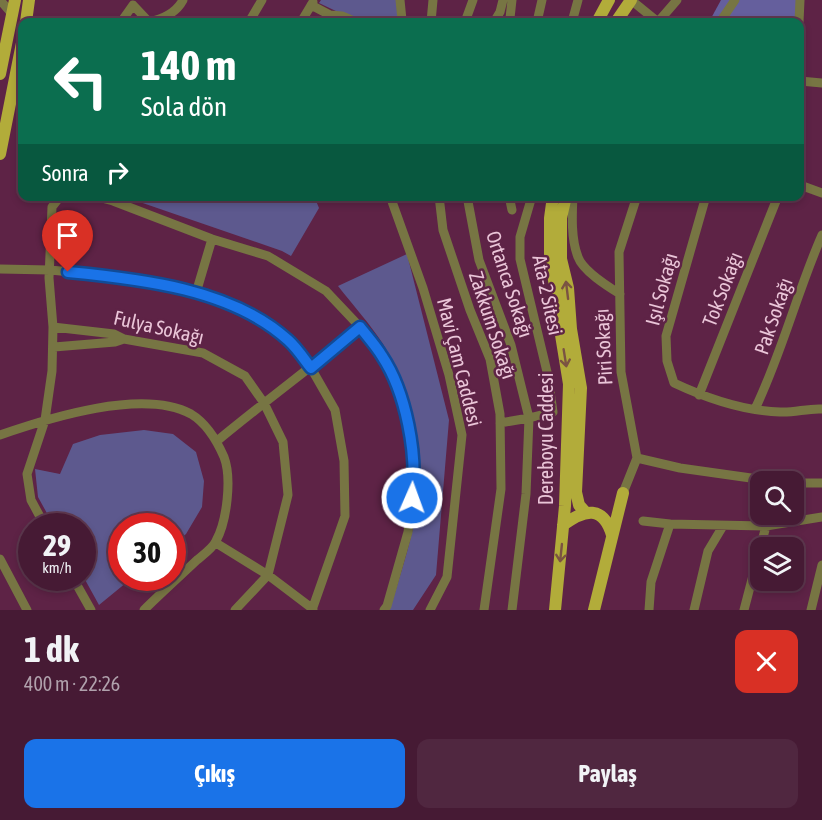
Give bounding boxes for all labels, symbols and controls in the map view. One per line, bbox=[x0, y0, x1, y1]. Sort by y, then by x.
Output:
text: 140 m bbox=[141, 41, 236, 89]
icon: left bbox=[42, 42, 120, 120]
text: Sola dön bbox=[141, 91, 227, 122]
icon: right bbox=[101, 156, 134, 189]
text: Sonra bbox=[42, 160, 89, 186]
pin bbox=[42, 210, 93, 272]
icon: arrive bbox=[51, 219, 84, 252]
street label: Ortanca Sokağı bbox=[482, 228, 538, 340]
street label: Tok Sokağı bbox=[697, 249, 747, 329]
street label: Işıl Sokağı bbox=[640, 250, 682, 328]
street label: Ata-2 Sitesi bbox=[528, 253, 568, 337]
street label: Zakkum Sokağı bbox=[465, 268, 521, 382]
street label: Pak Sokağı bbox=[749, 275, 797, 357]
one-way arrow bbox=[562, 281, 573, 301]
street label: Mavi Çam Caddesi bbox=[433, 295, 487, 429]
street label: Fulya Sokağı bbox=[112, 305, 206, 349]
street label: Piri Sokağı bbox=[590, 308, 616, 386]
one-way arrow bbox=[559, 348, 570, 368]
street label: Dereboyu Caddesi bbox=[534, 373, 557, 505]
position arrow bbox=[380, 466, 444, 530]
map controls bbox=[750, 471, 804, 591]
button: search bbox=[750, 471, 804, 525]
speed limit sign: 30 bbox=[108, 513, 186, 591]
text: 29 bbox=[43, 528, 71, 562]
button: layers bbox=[750, 537, 804, 591]
one-way arrow bbox=[555, 542, 566, 562]
text: km/h bbox=[42, 559, 72, 576]
text: 1 dk bbox=[24, 628, 79, 670]
button: close bbox=[735, 630, 798, 693]
text: 400 m · 22:26 bbox=[24, 672, 120, 695]
button: Çıkış bbox=[24, 739, 405, 808]
button: Paylaş bbox=[417, 739, 798, 808]

